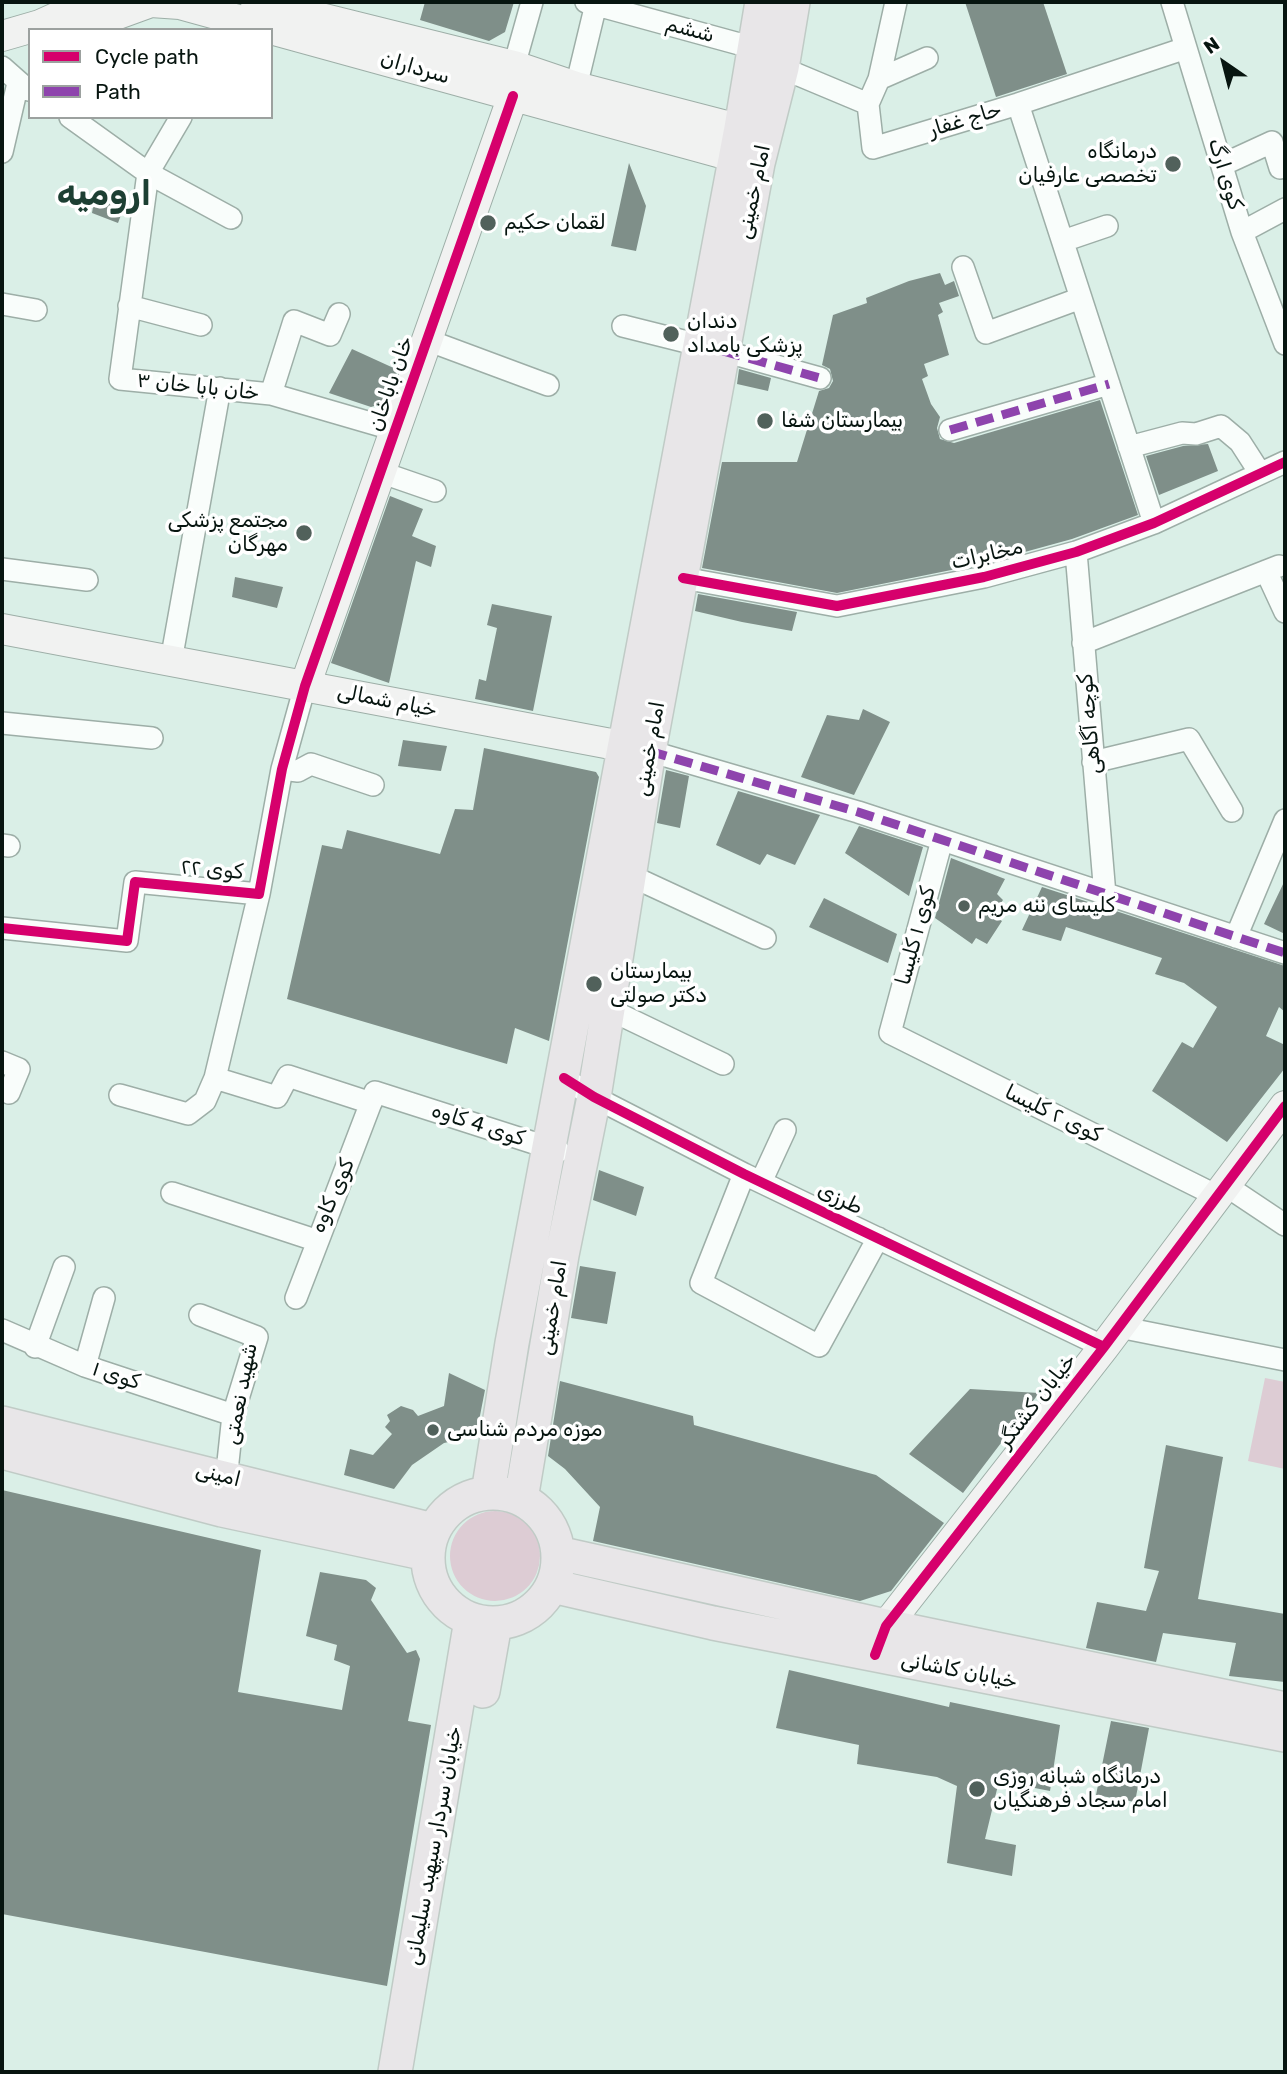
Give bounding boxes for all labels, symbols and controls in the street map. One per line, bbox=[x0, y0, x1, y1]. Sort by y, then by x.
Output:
street label: ششم bbox=[663, 11, 717, 49]
legend bbox=[28, 28, 273, 119]
north arrow bbox=[1189, 28, 1259, 98]
text: N bbox=[1199, 32, 1224, 59]
text: Cycle path bbox=[95, 44, 199, 69]
street label: سرداران bbox=[377, 46, 453, 90]
text: Path bbox=[95, 79, 141, 104]
street label: حاج غفار bbox=[925, 97, 1005, 143]
street label: کوی ارگ bbox=[1202, 135, 1248, 213]
place label: درمانگاه تخصصی عارفیان bbox=[1018, 139, 1157, 189]
street label: امام خمینی bbox=[732, 143, 776, 241]
marker: درمانگاه تخصصی عارفیان bbox=[1163, 154, 1183, 174]
district label: ارومیه bbox=[57, 174, 151, 216]
place label: لقمان حکیم bbox=[504, 210, 606, 236]
marker: لقمان حکیم bbox=[478, 213, 498, 233]
place label: دندان‌ پزشکی بامداد bbox=[687, 309, 803, 359]
marker: دندان‌ پزشکی بامداد bbox=[661, 324, 681, 344]
street label: خان باباخان bbox=[363, 333, 419, 435]
street label: خان بابا خان ۳ bbox=[136, 368, 260, 406]
place label: بیمارستان شفا bbox=[781, 408, 903, 434]
marker: بیمارستان شفا bbox=[755, 411, 775, 431]
place label: مجتمع پزشکی مهرگان bbox=[168, 508, 288, 558]
marker: مجتمع پزشکی مهرگان bbox=[294, 523, 314, 543]
street label: مخابرات bbox=[949, 535, 1025, 575]
street label: کوچه آگاهی bbox=[1073, 673, 1107, 775]
street label: خیام شمالی bbox=[335, 679, 439, 723]
street label: امام خمینی bbox=[629, 700, 671, 798]
street label: کوی ۲۲ bbox=[180, 855, 244, 885]
street label: کوی ۱ کلیسا bbox=[891, 884, 941, 988]
place label: کلیسای ننه مریم bbox=[978, 893, 1115, 919]
marker: کلیسای ننه مریم bbox=[956, 898, 972, 914]
place label: بیمارستان دکتر صولتی bbox=[610, 959, 707, 1009]
marker: بیمارستان دکتر صولتی bbox=[584, 974, 604, 994]
street label: کوی ۲ کلیسا bbox=[1000, 1080, 1106, 1148]
street label: کوی 4 کاوه bbox=[428, 1098, 528, 1152]
street label: کوی کاوه bbox=[306, 1155, 360, 1237]
street label: طرزی bbox=[813, 1177, 867, 1221]
street label: امام خمینی bbox=[533, 1259, 573, 1357]
street label: شهید نعمتی bbox=[219, 1341, 263, 1447]
street label: خیابان کشتگر bbox=[992, 1349, 1082, 1453]
street label: کوی ۱ bbox=[89, 1356, 143, 1396]
place label: موزه مردم شناسی bbox=[447, 1417, 602, 1443]
marker: موزه مردم شناسی bbox=[425, 1422, 441, 1438]
street label: امینی bbox=[193, 1457, 243, 1493]
street label: خیابان کاشانی bbox=[899, 1647, 1019, 1695]
street label: خیابان سردار سپهبد سلیمانی bbox=[401, 1725, 467, 1967]
place label: درمانگاه شبانه روزی امام سجاد فرهنگیان bbox=[993, 1764, 1168, 1814]
marker: درمانگاه شبانه روزی امام سجاد فرهنگیان bbox=[967, 1779, 987, 1799]

